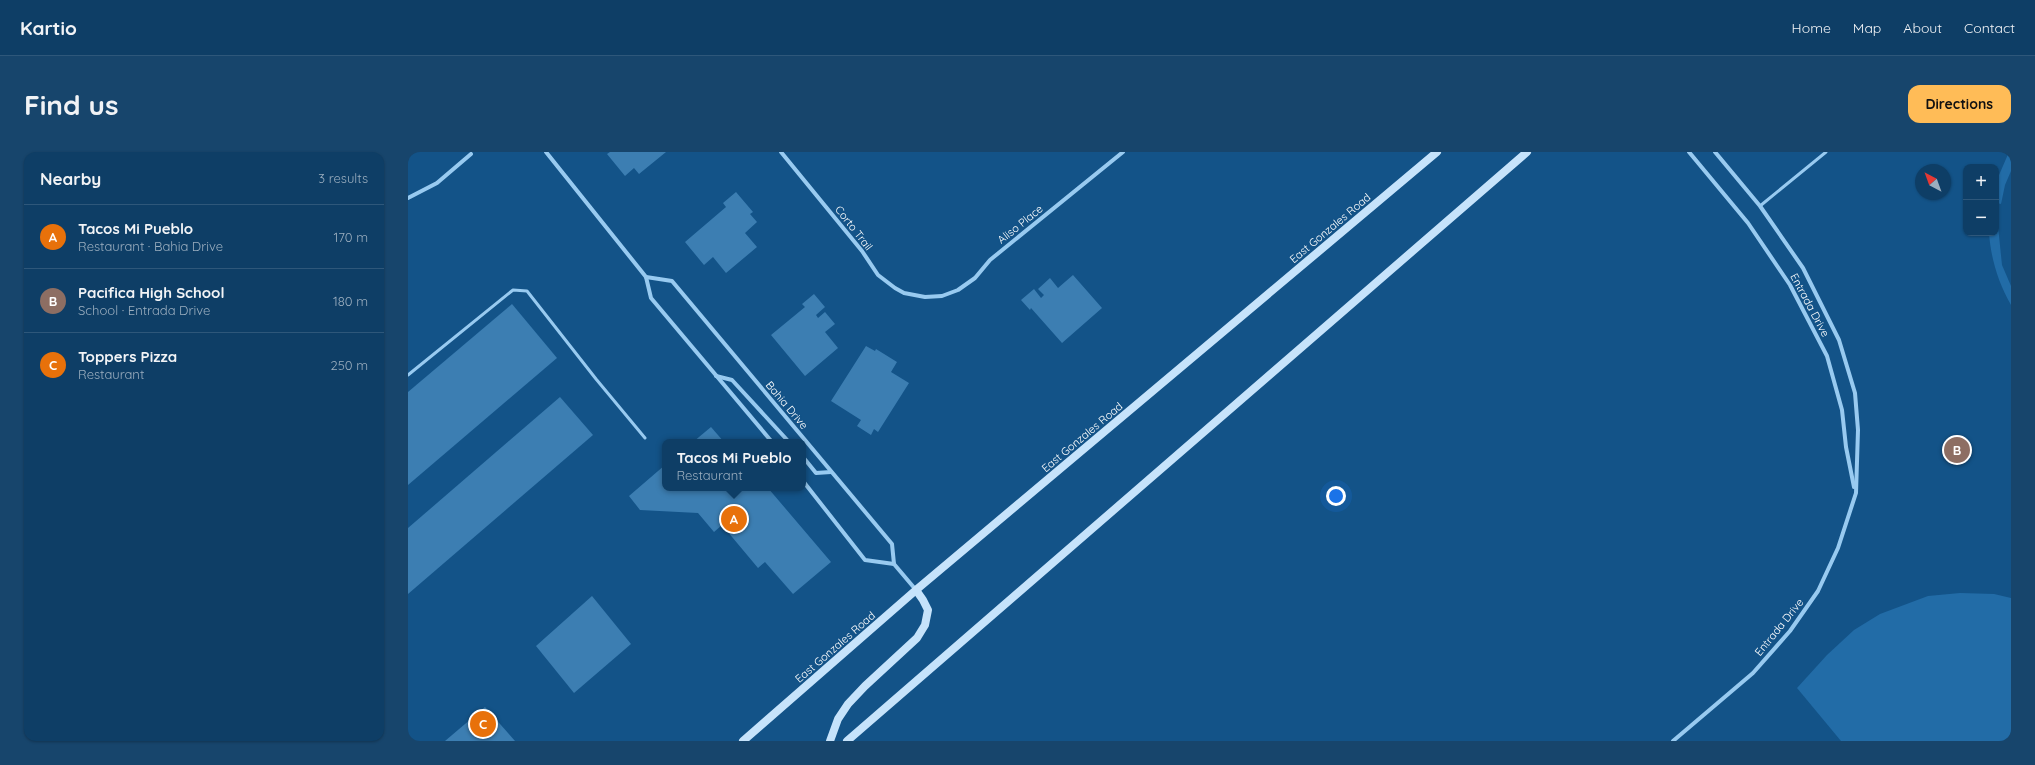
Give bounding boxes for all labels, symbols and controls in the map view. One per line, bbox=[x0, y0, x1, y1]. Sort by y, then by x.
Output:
text: Kartio bbox=[20, 16, 77, 40]
text: Home bbox=[1792, 19, 1831, 37]
text: Map bbox=[1853, 19, 1881, 37]
text: About bbox=[1903, 19, 1942, 37]
text: Contact bbox=[1964, 19, 2015, 37]
button: Directions bbox=[1908, 85, 2011, 123]
text: Find us bbox=[24, 87, 118, 122]
north arrow bbox=[1915, 164, 1951, 200]
map controls bbox=[1963, 164, 1999, 236]
button: + bbox=[1963, 164, 1999, 200]
text: Nearby bbox=[40, 168, 101, 189]
text: 3 results bbox=[318, 170, 368, 186]
street label: East Gonzales Road bbox=[1287, 190, 1373, 266]
button: − bbox=[1963, 200, 1999, 236]
street label: Aliso Place bbox=[994, 201, 1046, 247]
street label: Corto Trail bbox=[832, 203, 876, 253]
text: Tacos Mi Pueblo bbox=[78, 219, 193, 238]
text: A bbox=[49, 229, 57, 245]
text: 170 m bbox=[333, 229, 368, 245]
text: Restaurant · Bahia Drive bbox=[78, 238, 223, 254]
street label: Entrada Drive bbox=[1787, 271, 1833, 339]
text: Pacifica High School bbox=[78, 283, 224, 302]
text: B bbox=[49, 293, 57, 309]
text: 180 m bbox=[333, 293, 368, 309]
text: School · Entrada Drive bbox=[78, 302, 210, 318]
text: Toppers Pizza bbox=[78, 347, 177, 366]
text: C bbox=[49, 357, 57, 373]
text: 250 m bbox=[331, 357, 368, 373]
text: Restaurant bbox=[78, 366, 144, 382]
street label: Bahia Drive bbox=[763, 378, 811, 432]
street label: East Gonzales Road bbox=[1039, 399, 1125, 475]
pin: B bbox=[1944, 435, 1970, 465]
popup bbox=[662, 439, 806, 491]
text: Tacos Mi Pueblo bbox=[676, 448, 792, 467]
text: Restaurant bbox=[676, 467, 743, 483]
your location bbox=[1326, 486, 1346, 506]
pin: A bbox=[721, 504, 747, 534]
street label: Entrada Drive bbox=[1752, 595, 1806, 659]
street label: East Gonzales Road bbox=[792, 608, 878, 686]
pin: C bbox=[470, 709, 496, 739]

